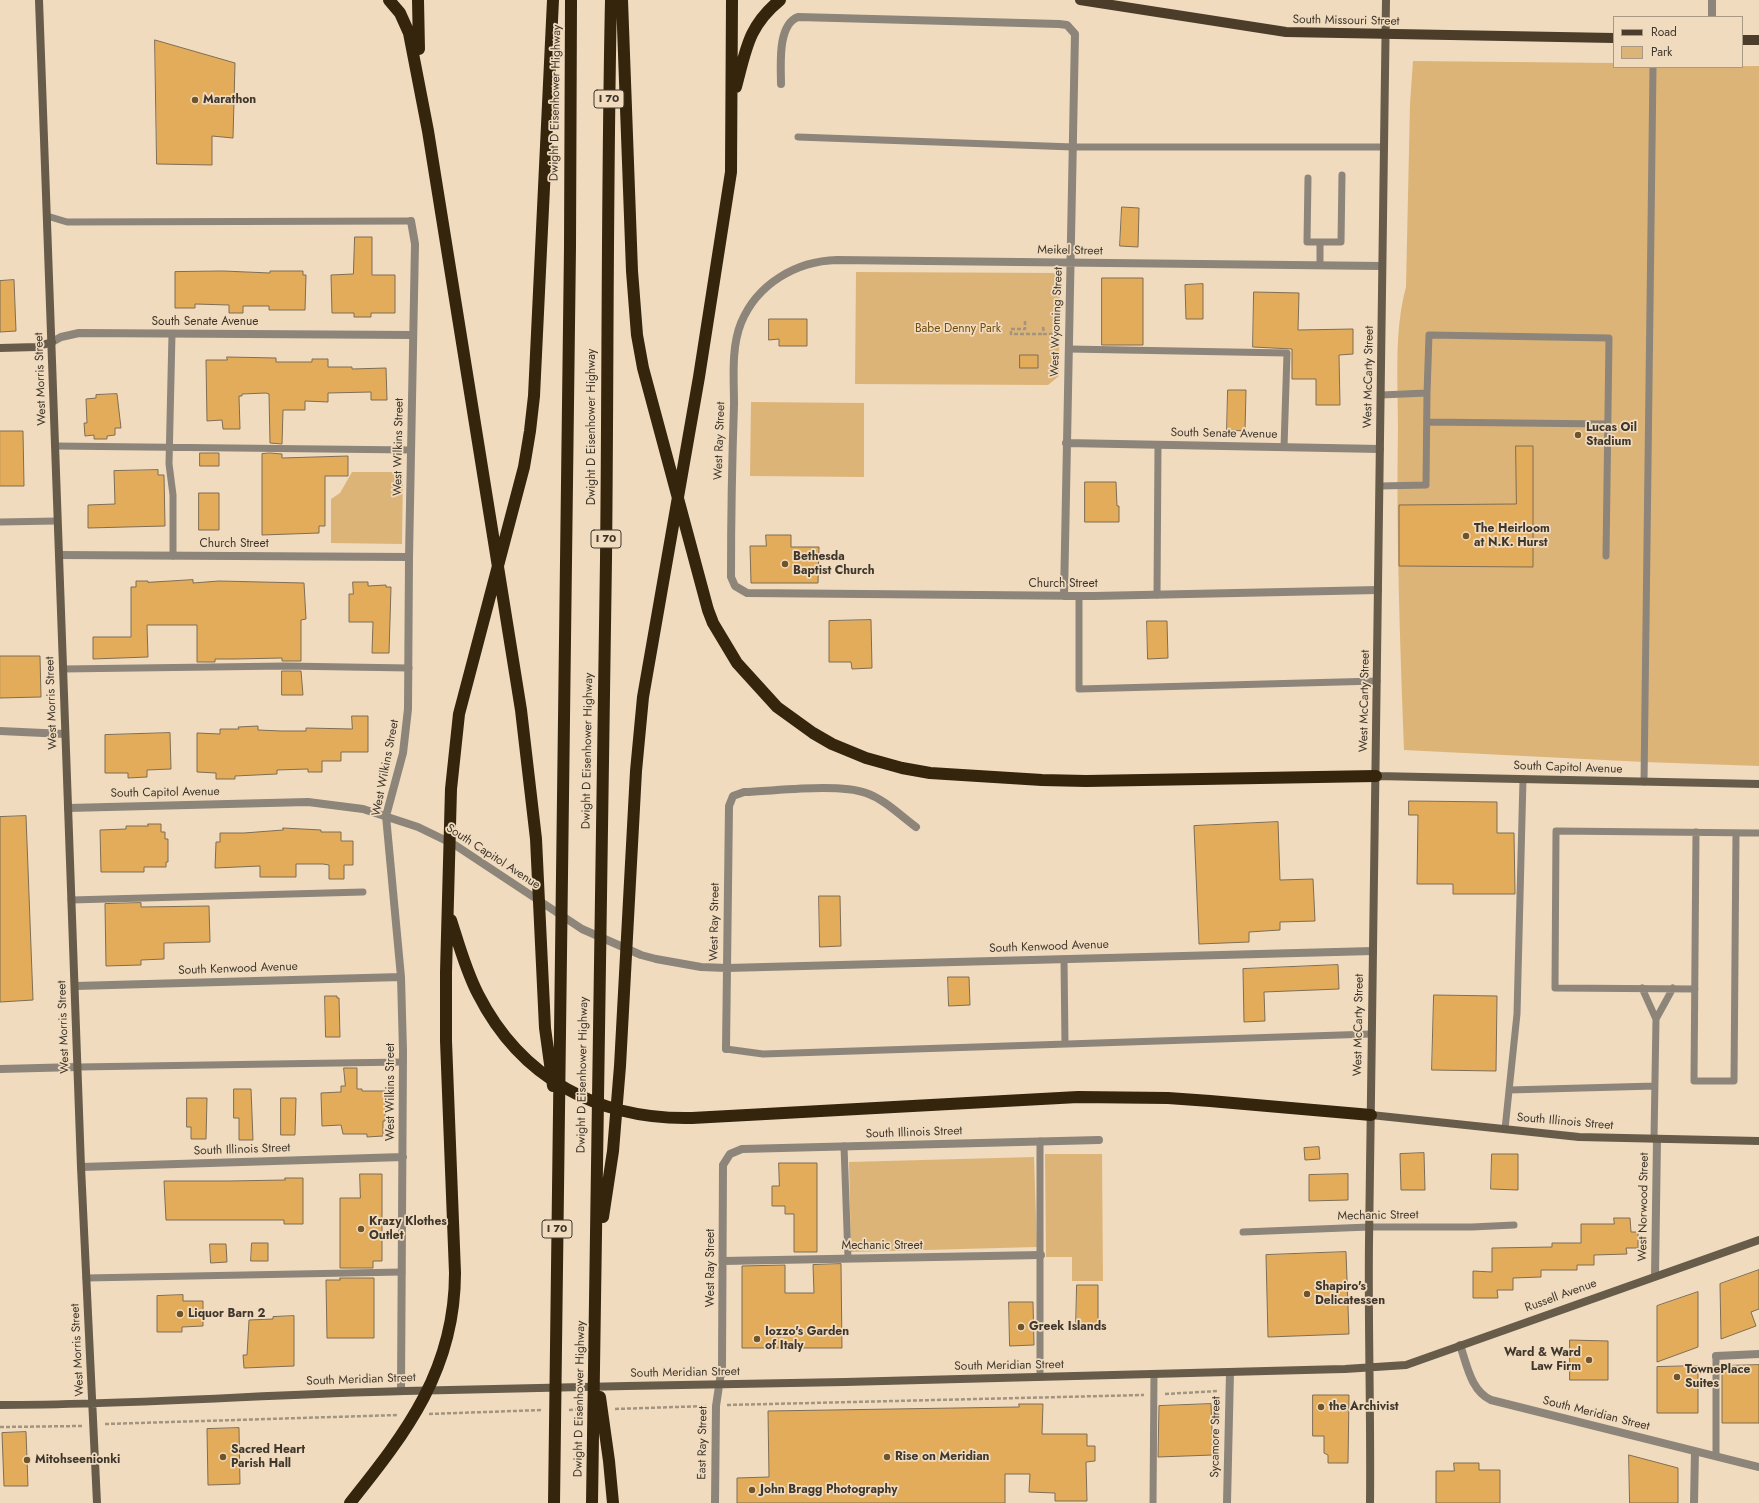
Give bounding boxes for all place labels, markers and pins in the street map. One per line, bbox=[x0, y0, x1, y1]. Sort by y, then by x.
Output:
place label: Marathon bbox=[203, 93, 256, 107]
marker: Marathon bbox=[190, 95, 200, 105]
place label: Lucas Oil Stadium bbox=[1586, 421, 1637, 449]
marker: Lucas Oil Stadium bbox=[1573, 430, 1583, 440]
place label: The Heirloom at N.K. Hurst bbox=[1474, 522, 1550, 550]
marker: The Heirloom at N.K. Hurst bbox=[1461, 531, 1471, 541]
place label: Bethesda Baptist Church bbox=[793, 550, 875, 578]
marker: Bethesda Baptist Church bbox=[780, 559, 790, 569]
place label: Krazy Klothes Outlet bbox=[369, 1215, 447, 1243]
marker: Krazy Klothes Outlet bbox=[356, 1224, 366, 1234]
place label: Shapiro's Delicatessen bbox=[1315, 1280, 1385, 1308]
marker: Shapiro's Delicatessen bbox=[1302, 1289, 1312, 1299]
place label: Liquor Barn 2 bbox=[188, 1307, 265, 1321]
marker: Liquor Barn 2 bbox=[175, 1309, 185, 1319]
place label: Greek Islands bbox=[1029, 1320, 1107, 1334]
marker: Greek Islands bbox=[1016, 1322, 1026, 1332]
place label: Iozzo's Garden of Italy bbox=[765, 1325, 849, 1353]
marker: Iozzo's Garden of Italy bbox=[752, 1334, 762, 1344]
place label: Ward & Ward Law Firm bbox=[1504, 1346, 1581, 1374]
marker: Ward & Ward Law Firm bbox=[1584, 1355, 1594, 1365]
place label: TownePlace Suites bbox=[1685, 1363, 1750, 1391]
marker: TownePlace Suites bbox=[1672, 1372, 1682, 1382]
place label: the Archivist bbox=[1329, 1400, 1399, 1414]
marker: the Archivist bbox=[1316, 1402, 1326, 1412]
place label: Sacred Heart Parish Hall bbox=[231, 1443, 305, 1471]
place label: Rise on Meridian bbox=[895, 1450, 989, 1464]
marker: Sacred Heart Parish Hall bbox=[218, 1452, 228, 1462]
marker: Rise on Meridian bbox=[882, 1452, 892, 1462]
place label: Mitohseenionki bbox=[35, 1453, 120, 1467]
marker: Mitohseenionki bbox=[22, 1455, 32, 1465]
place label: John Bragg Photography bbox=[760, 1483, 897, 1497]
marker: John Bragg Photography bbox=[747, 1485, 757, 1495]

